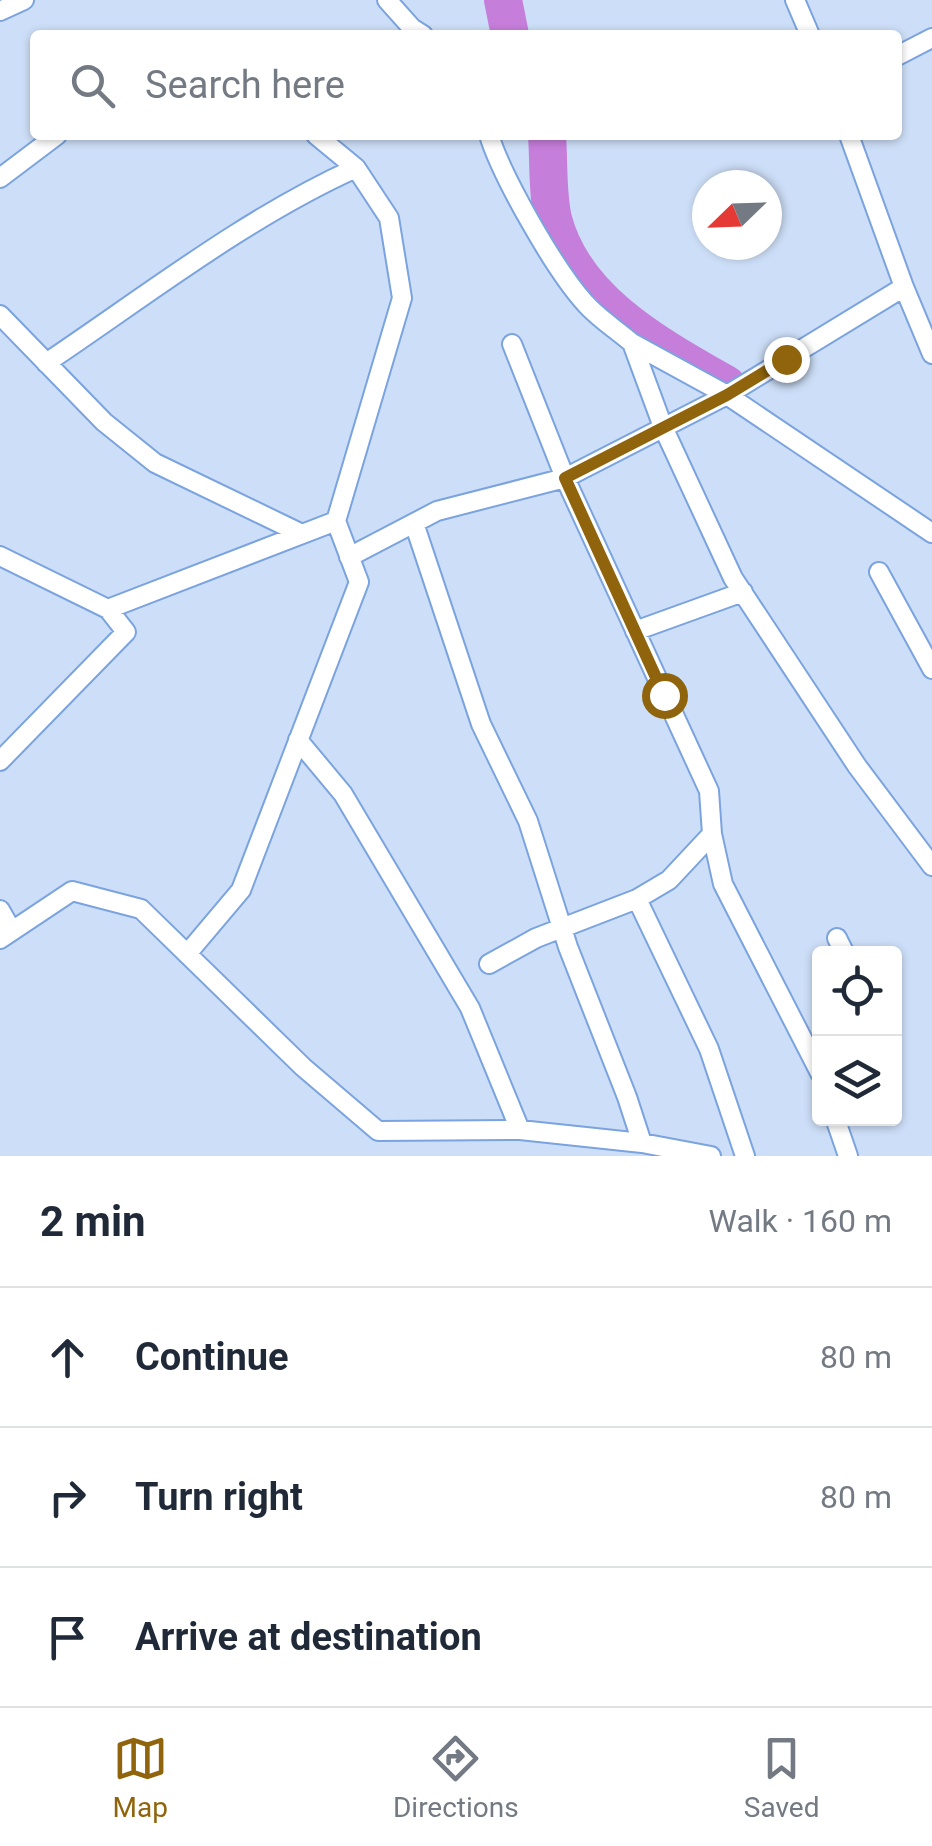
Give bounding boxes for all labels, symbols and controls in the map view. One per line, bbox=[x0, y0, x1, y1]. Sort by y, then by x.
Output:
search box bbox=[30, 30, 902, 140]
icon: search bbox=[65, 58, 120, 113]
text: Search here bbox=[145, 63, 345, 107]
north arrow bbox=[692, 170, 782, 260]
route end bbox=[764, 337, 810, 383]
route start bbox=[642, 673, 688, 719]
map controls bbox=[812, 946, 902, 1126]
button: locate bbox=[812, 946, 902, 1036]
button: layers bbox=[812, 1036, 902, 1126]
text: 2 min bbox=[40, 1197, 146, 1246]
text: Walk · 160 m bbox=[709, 1202, 892, 1240]
icon: ahead bbox=[40, 1330, 95, 1385]
text: Continue bbox=[135, 1335, 289, 1379]
text: 80 m bbox=[820, 1338, 892, 1376]
icon: right bbox=[40, 1470, 95, 1525]
text: Turn right bbox=[135, 1475, 303, 1519]
text: 80 m bbox=[820, 1478, 892, 1516]
icon: arrive bbox=[40, 1610, 95, 1665]
text: Arrive at destination bbox=[135, 1615, 482, 1659]
tab: Map bbox=[113, 1731, 168, 1824]
tab: Directions bbox=[393, 1731, 519, 1824]
tab: Saved bbox=[744, 1731, 819, 1824]

